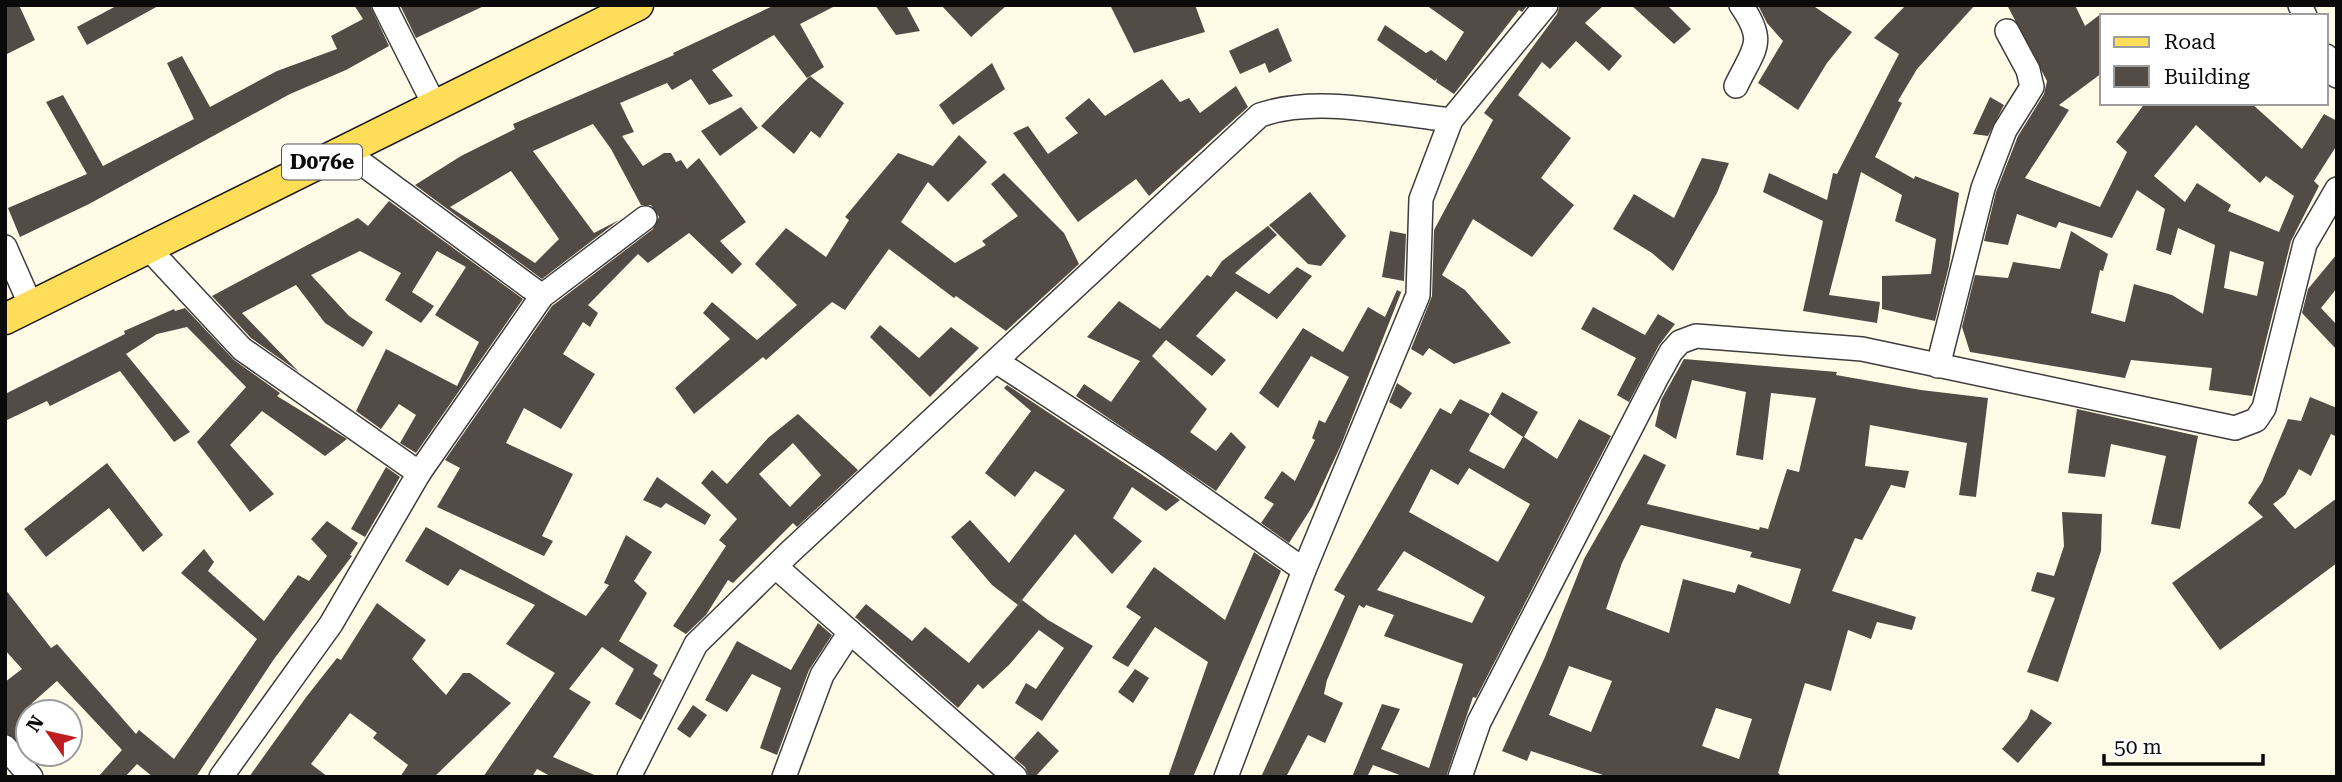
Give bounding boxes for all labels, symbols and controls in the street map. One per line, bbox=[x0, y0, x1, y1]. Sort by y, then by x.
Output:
legend bbox=[2100, 14, 2328, 105]
text: Road bbox=[2164, 30, 2216, 54]
text: Building bbox=[2164, 65, 2250, 89]
road number: D076e bbox=[282, 144, 362, 180]
north arrow bbox=[14, 698, 84, 768]
text: N bbox=[22, 711, 49, 736]
scale bar bbox=[2104, 722, 2263, 766]
text: 50 m bbox=[2114, 735, 2162, 759]

